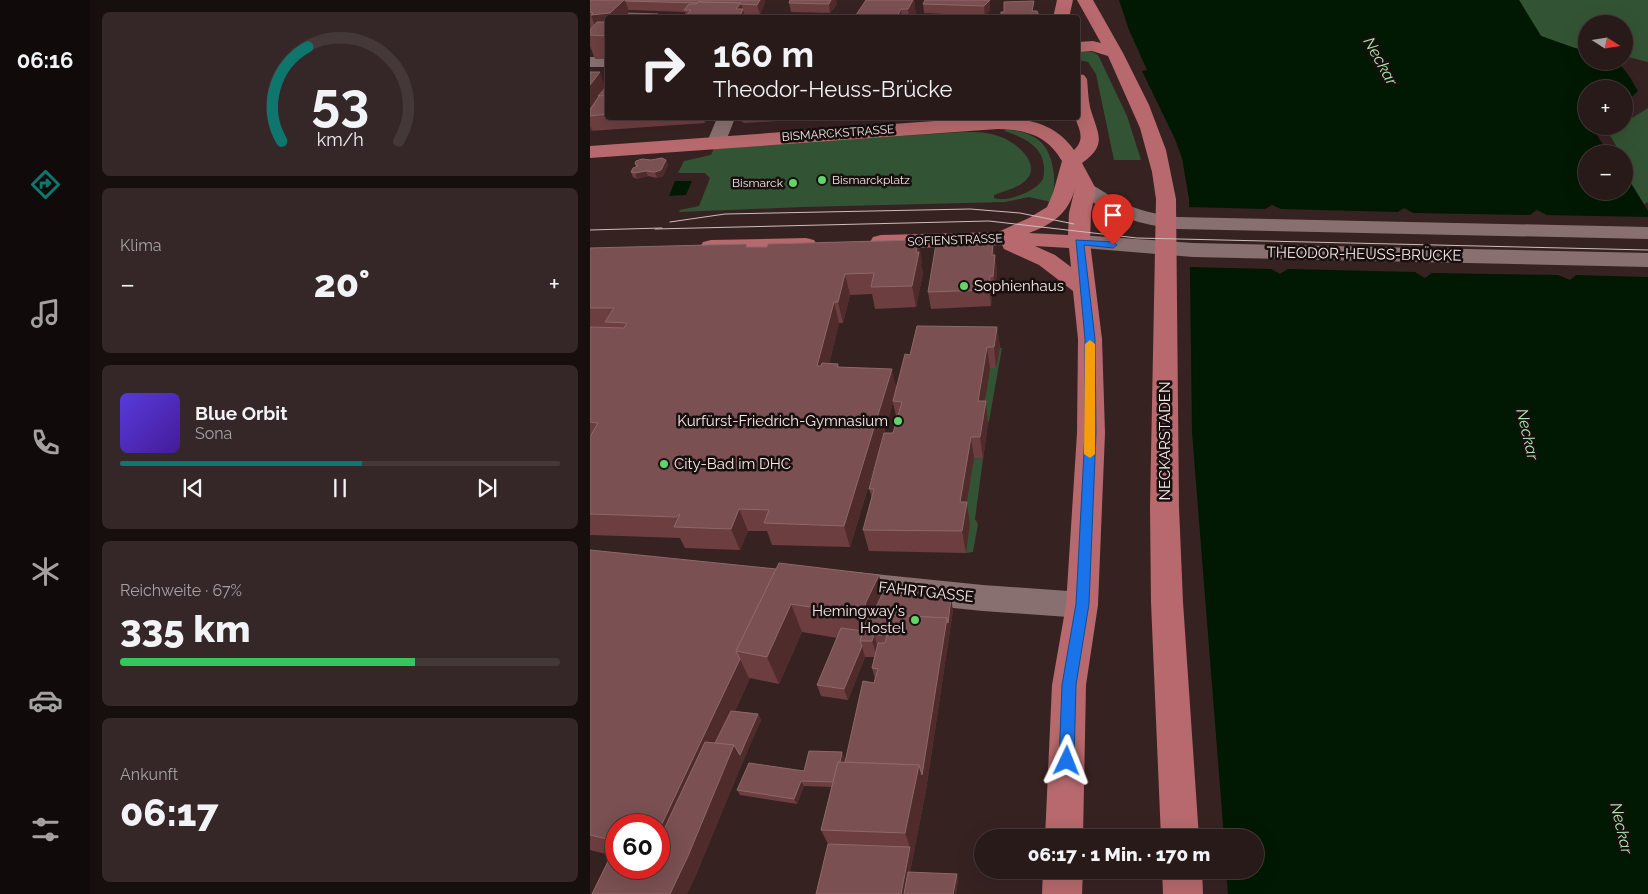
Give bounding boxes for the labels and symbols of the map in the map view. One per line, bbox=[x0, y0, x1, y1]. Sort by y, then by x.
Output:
north arrow bbox=[1578, 15, 1632, 70]
water label: Neckar bbox=[1360, 34, 1402, 89]
street label: BISMARCKSTRASSE bbox=[781, 122, 895, 144]
place label: Bismarckplatz bbox=[832, 173, 910, 187]
marker: Bismarckplatz bbox=[816, 174, 828, 186]
place label: Bismarck bbox=[732, 176, 784, 190]
marker: Bismarck bbox=[787, 177, 799, 189]
pin bbox=[1092, 194, 1134, 245]
street label: SOFIENSTRASSE bbox=[907, 231, 1003, 249]
street label: THEODOR-HEUSS-BRÜCKE bbox=[1266, 242, 1462, 265]
place label: Sophienhaus bbox=[974, 277, 1064, 295]
marker: Sophienhaus bbox=[958, 280, 970, 292]
street label: NECKARSTADEN bbox=[1156, 381, 1174, 501]
water label: Neckar bbox=[1512, 407, 1543, 462]
place label: Kurfürst-Friedrich-Gymnasium bbox=[677, 412, 888, 430]
marker: Kurfürst-Friedrich-Gymnasium bbox=[892, 415, 904, 427]
place label: City-Bad im DHC bbox=[674, 455, 791, 473]
marker: City-Bad im DHC bbox=[658, 458, 670, 470]
street label: FAHRTGASSE bbox=[877, 578, 975, 606]
place label: Hemingway's Hostel bbox=[812, 602, 906, 637]
marker: Hemingway's Hostel bbox=[909, 614, 921, 626]
position arrow bbox=[1040, 734, 1092, 786]
water label: Neckar bbox=[1606, 801, 1637, 856]
speed limit sign: 60 bbox=[605, 814, 670, 879]

